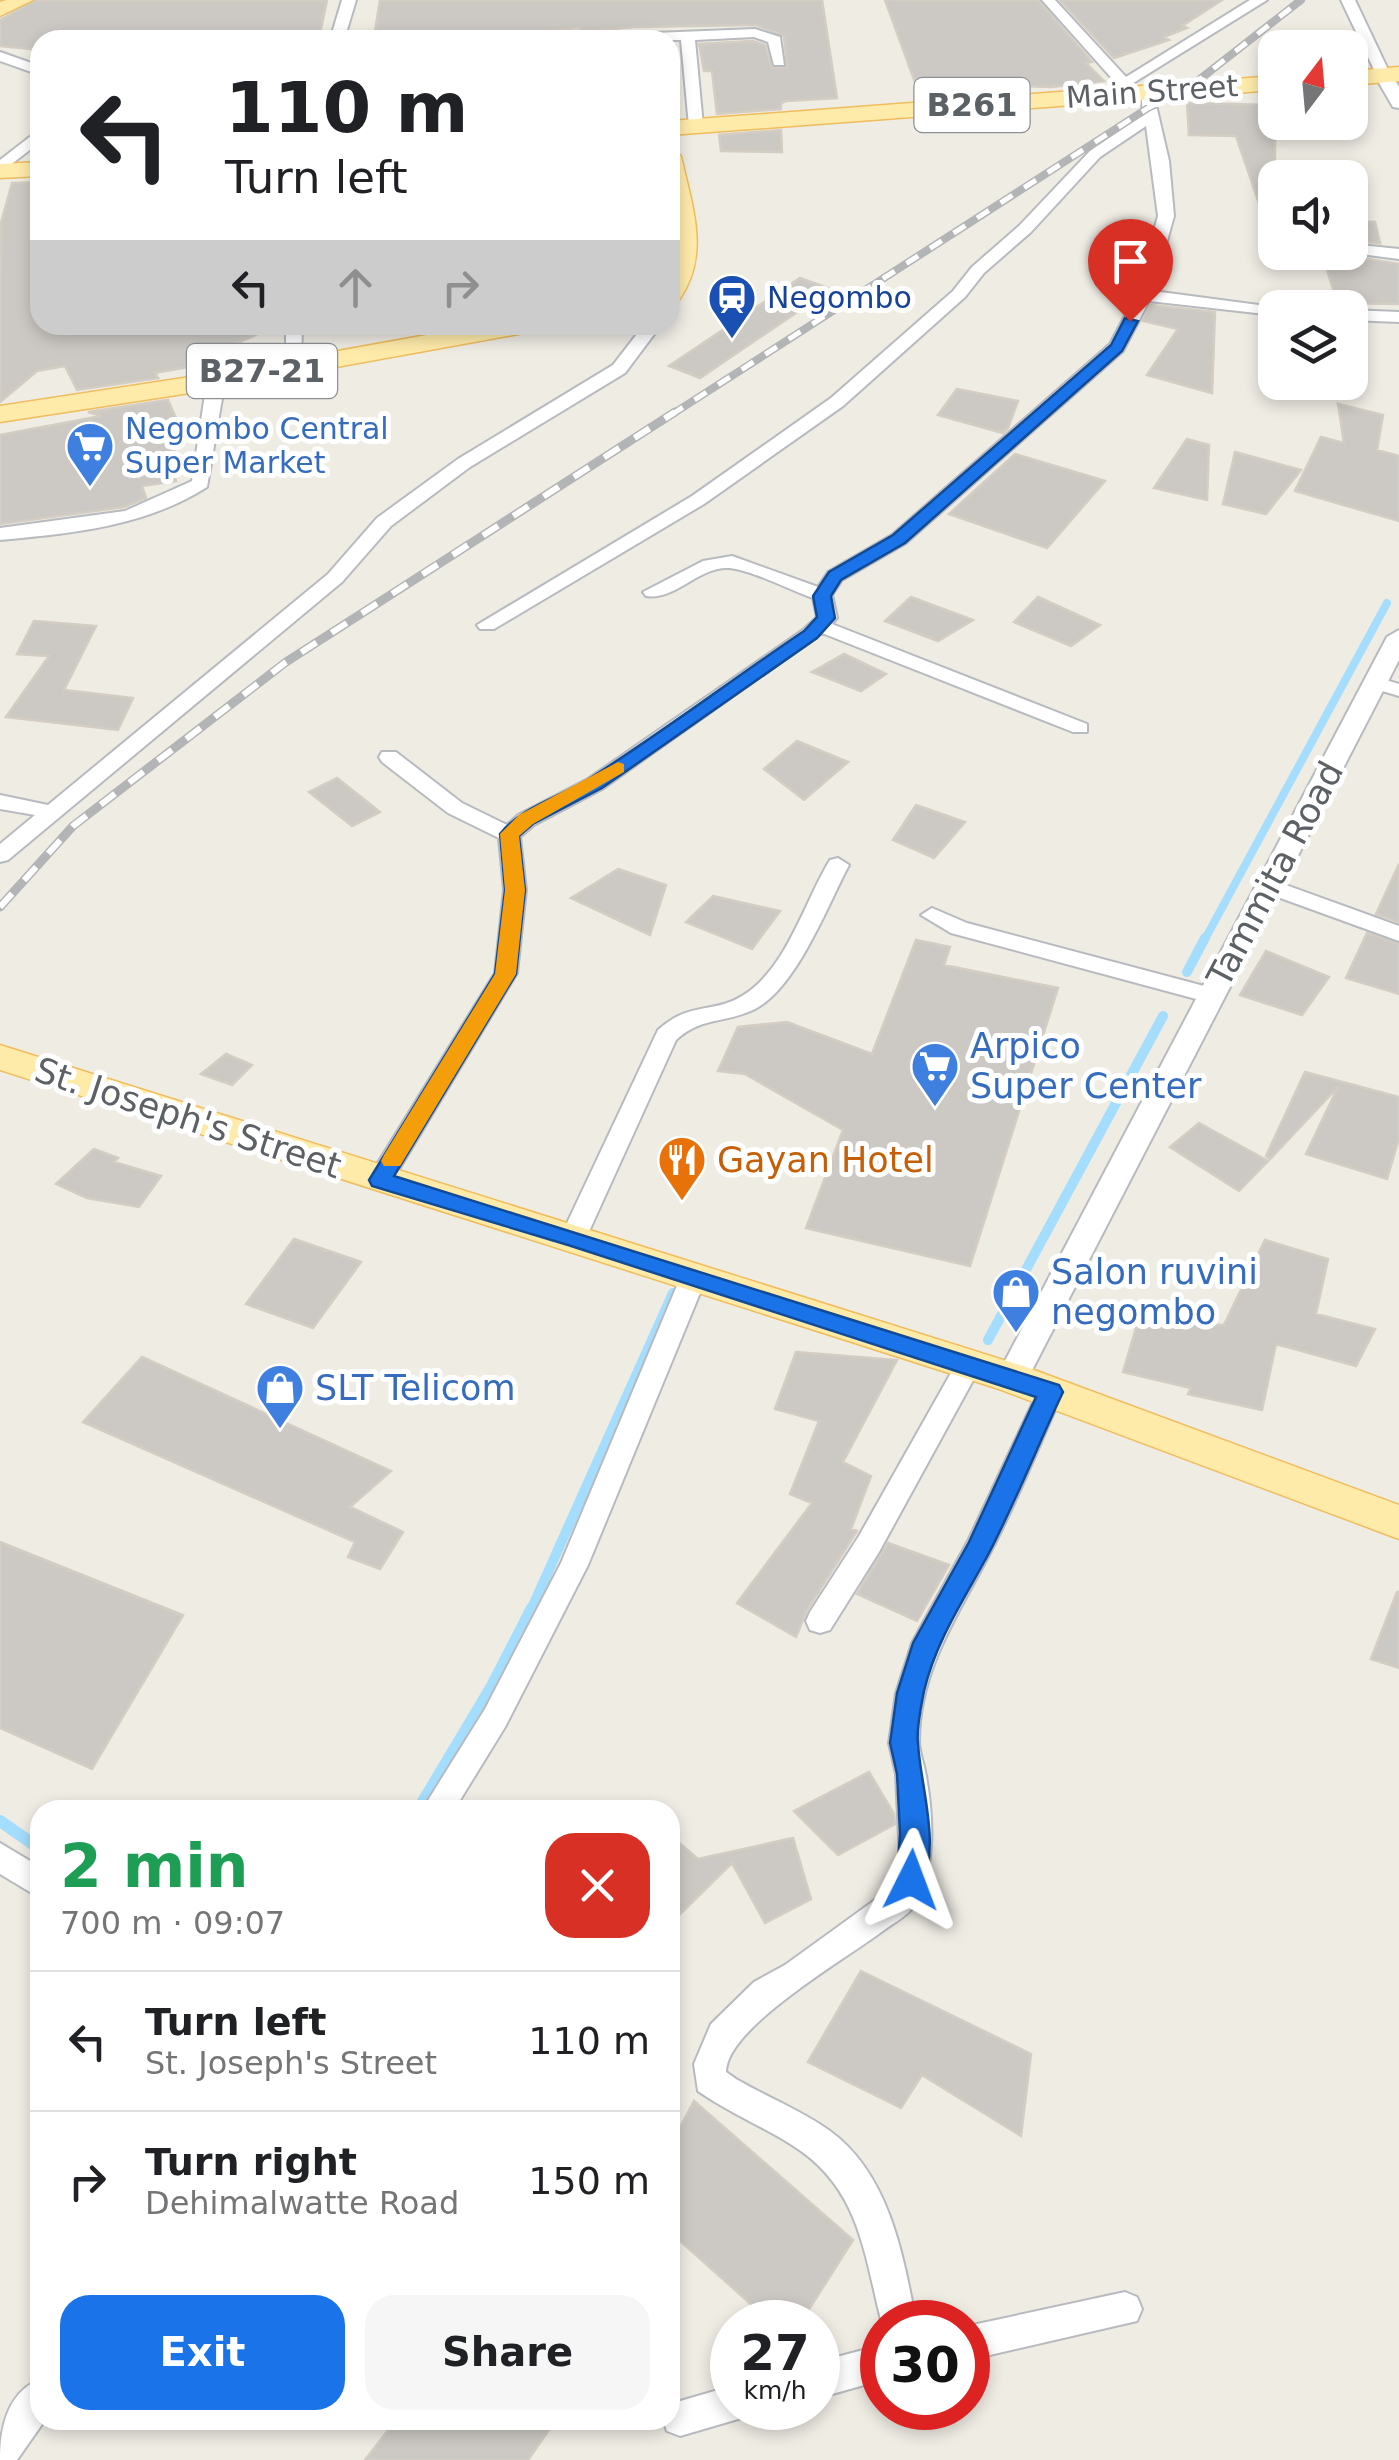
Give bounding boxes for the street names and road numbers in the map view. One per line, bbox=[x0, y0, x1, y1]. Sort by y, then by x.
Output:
street label: Main Street bbox=[1065, 68, 1239, 115]
road number: B261 bbox=[914, 78, 1030, 132]
road number: B27-21 bbox=[187, 344, 337, 398]
street label: Tammita Road bbox=[1198, 755, 1351, 994]
street label: St. Joseph's Street bbox=[30, 1050, 346, 1186]

